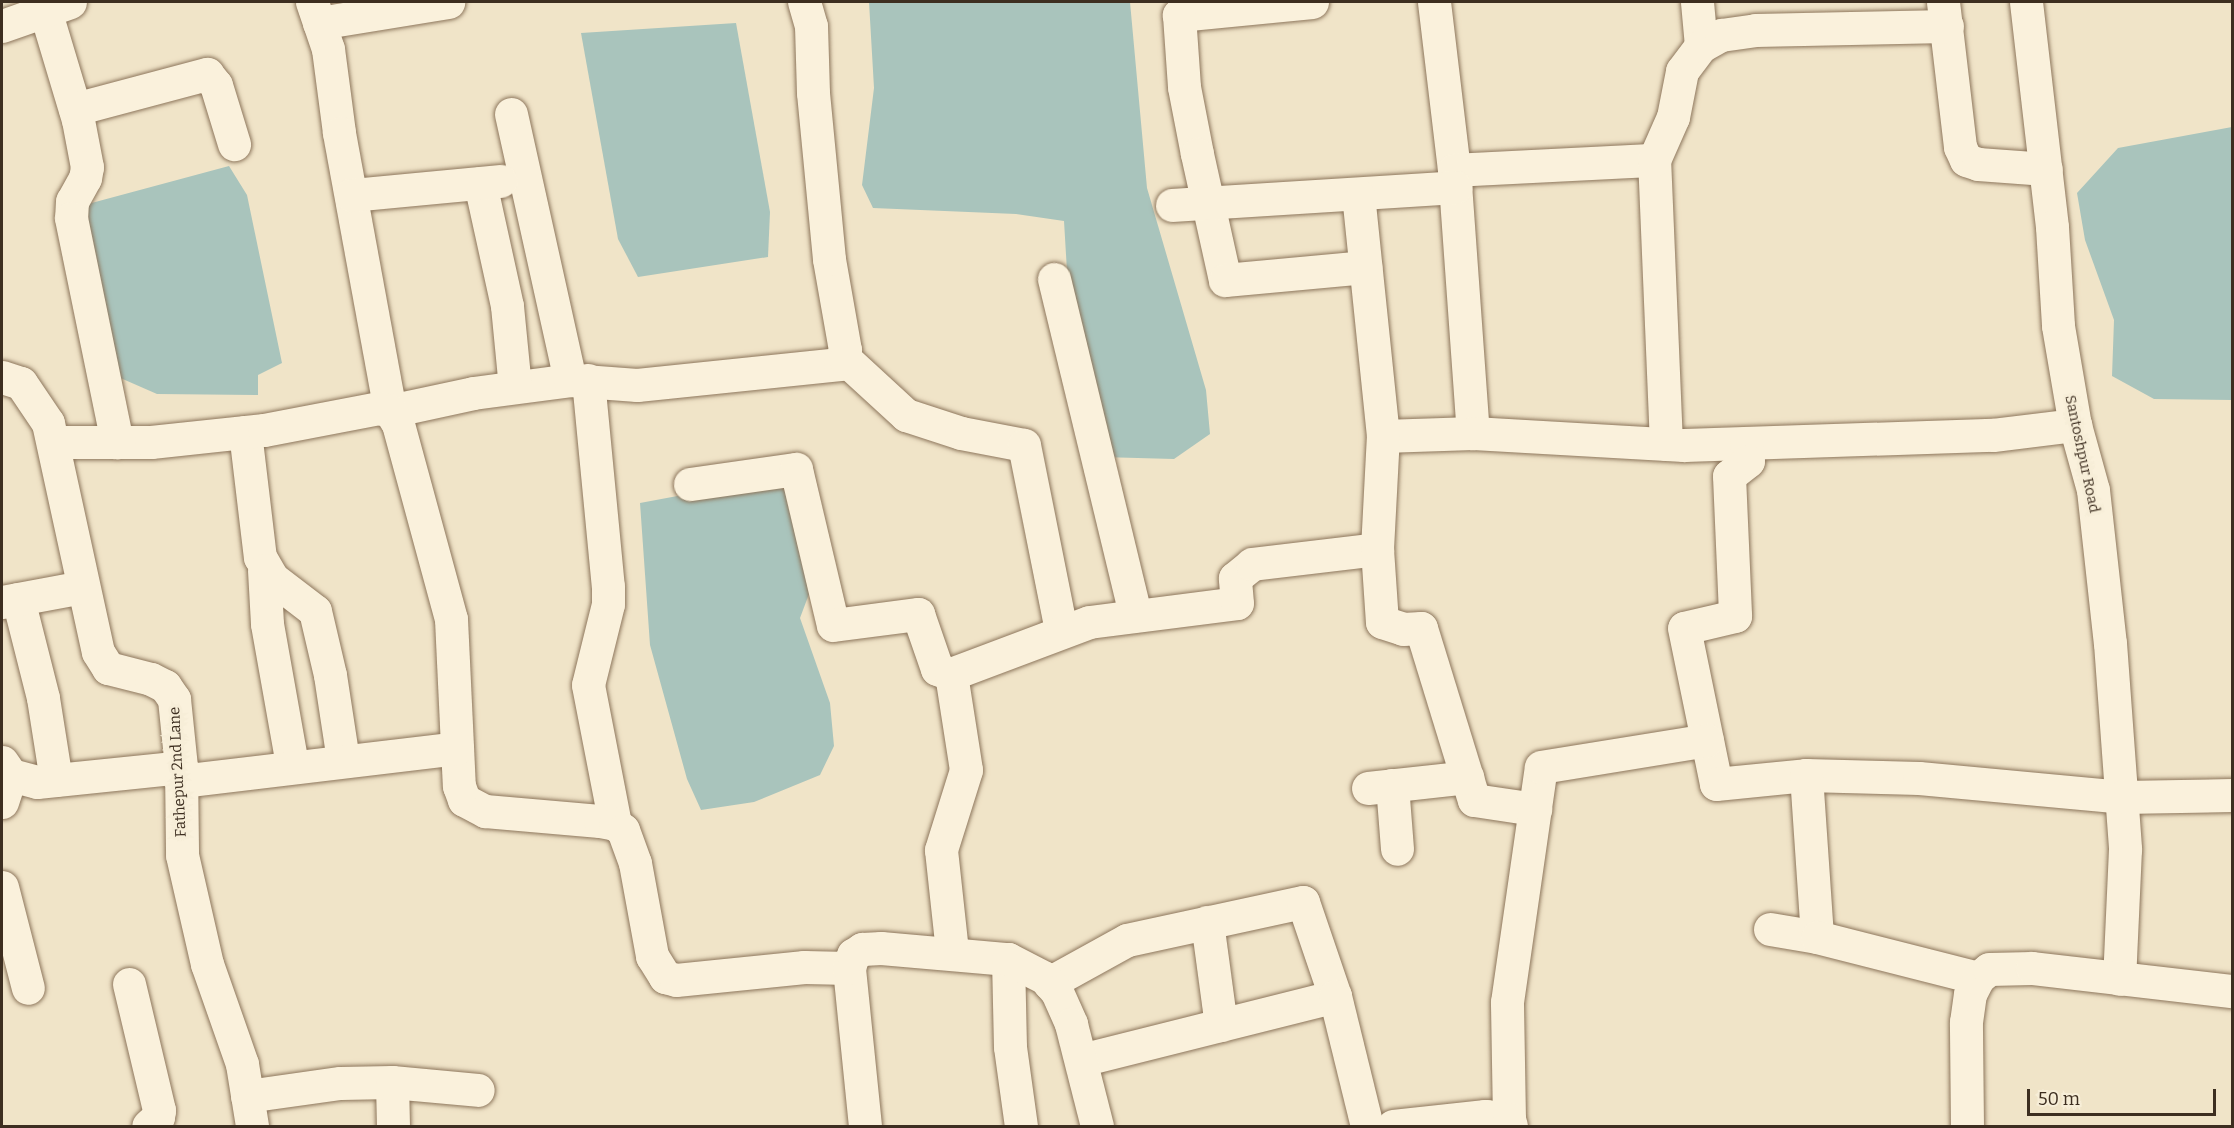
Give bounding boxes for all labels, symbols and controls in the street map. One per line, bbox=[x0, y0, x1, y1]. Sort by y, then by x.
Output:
street label: Santoshpur Road bbox=[2061, 394, 2103, 514]
street label: Fathepur 2nd Lane bbox=[166, 706, 190, 838]
scale bar bbox=[2030, 1077, 2219, 1115]
text: 50 m bbox=[2038, 1088, 2080, 1110]

